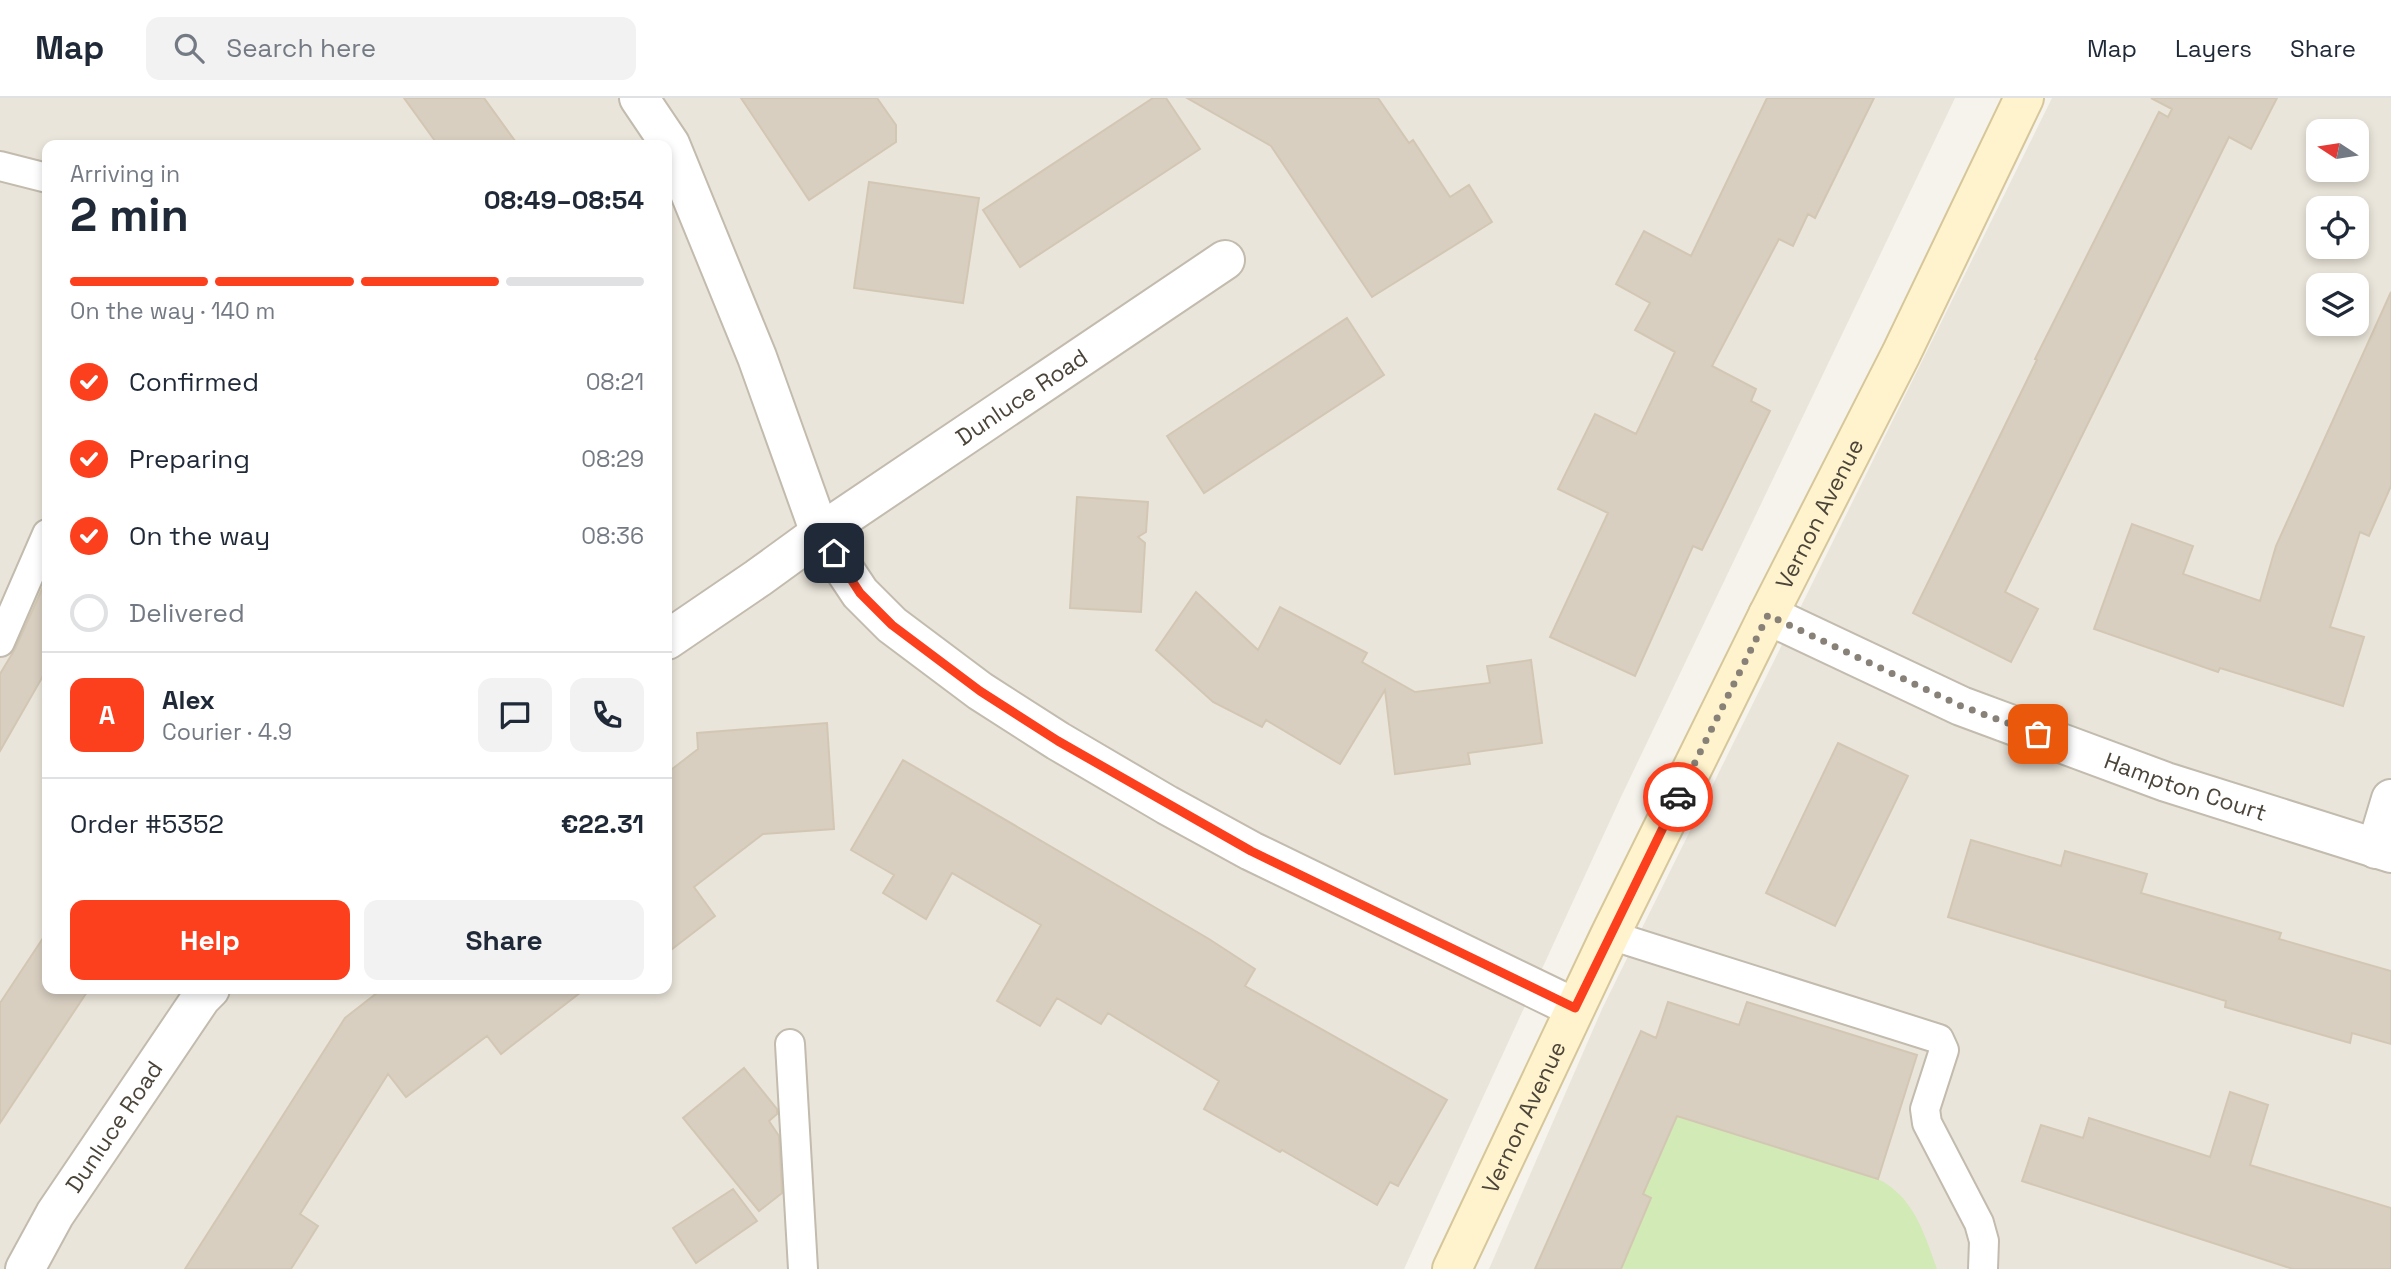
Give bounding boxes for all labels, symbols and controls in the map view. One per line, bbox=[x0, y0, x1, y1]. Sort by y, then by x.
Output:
search box bbox=[146, 17, 636, 80]
text: Map bbox=[35, 27, 104, 69]
icon: search bbox=[170, 29, 208, 67]
text: Search here bbox=[226, 31, 376, 65]
text: Map bbox=[2087, 33, 2137, 64]
text: Layers bbox=[2175, 33, 2252, 64]
text: Share bbox=[2290, 33, 2356, 64]
north arrow bbox=[2306, 119, 2370, 182]
map controls bbox=[2306, 119, 2369, 336]
text: Arriving in bbox=[70, 159, 180, 189]
text: 08:49–08:54 bbox=[484, 183, 644, 217]
text: 2 min bbox=[70, 186, 189, 244]
button: locate bbox=[2306, 196, 2369, 259]
button: layers bbox=[2306, 273, 2369, 336]
text: On the way · 140 m bbox=[70, 296, 275, 326]
street label: Dunluce Road bbox=[950, 342, 1094, 452]
icon: check bbox=[70, 363, 108, 401]
text: Confirmed bbox=[129, 365, 259, 399]
text: 08:21 bbox=[586, 367, 644, 397]
street label: Vernon Avenue bbox=[1769, 433, 1870, 594]
icon: check bbox=[70, 440, 108, 478]
text: Preparing bbox=[129, 442, 250, 476]
text: 08:29 bbox=[581, 444, 644, 474]
icon: check bbox=[70, 517, 108, 555]
text: On the way bbox=[129, 519, 270, 553]
text: 08:36 bbox=[581, 521, 644, 551]
pin bbox=[804, 523, 864, 583]
icon: home bbox=[815, 534, 853, 572]
text: Delivered bbox=[129, 596, 245, 630]
button: chat bbox=[478, 678, 552, 752]
button: phone bbox=[570, 678, 644, 752]
text: Alex bbox=[162, 683, 215, 717]
text: A bbox=[99, 698, 115, 732]
pin bbox=[2008, 704, 2068, 764]
icon: bag bbox=[2019, 715, 2057, 753]
text: Courier · 4.9 bbox=[162, 717, 292, 747]
street label: Hampton Court bbox=[2100, 745, 2270, 828]
courier bbox=[1643, 762, 1713, 832]
icon: car bbox=[1659, 778, 1697, 816]
text: Order #5352 bbox=[70, 807, 224, 841]
text: €22.31 bbox=[561, 807, 644, 841]
button: Help bbox=[70, 900, 350, 980]
button: Share bbox=[364, 900, 644, 980]
street label: Vernon Avenue bbox=[1475, 1036, 1573, 1198]
street label: Dunluce Road bbox=[59, 1055, 169, 1198]

